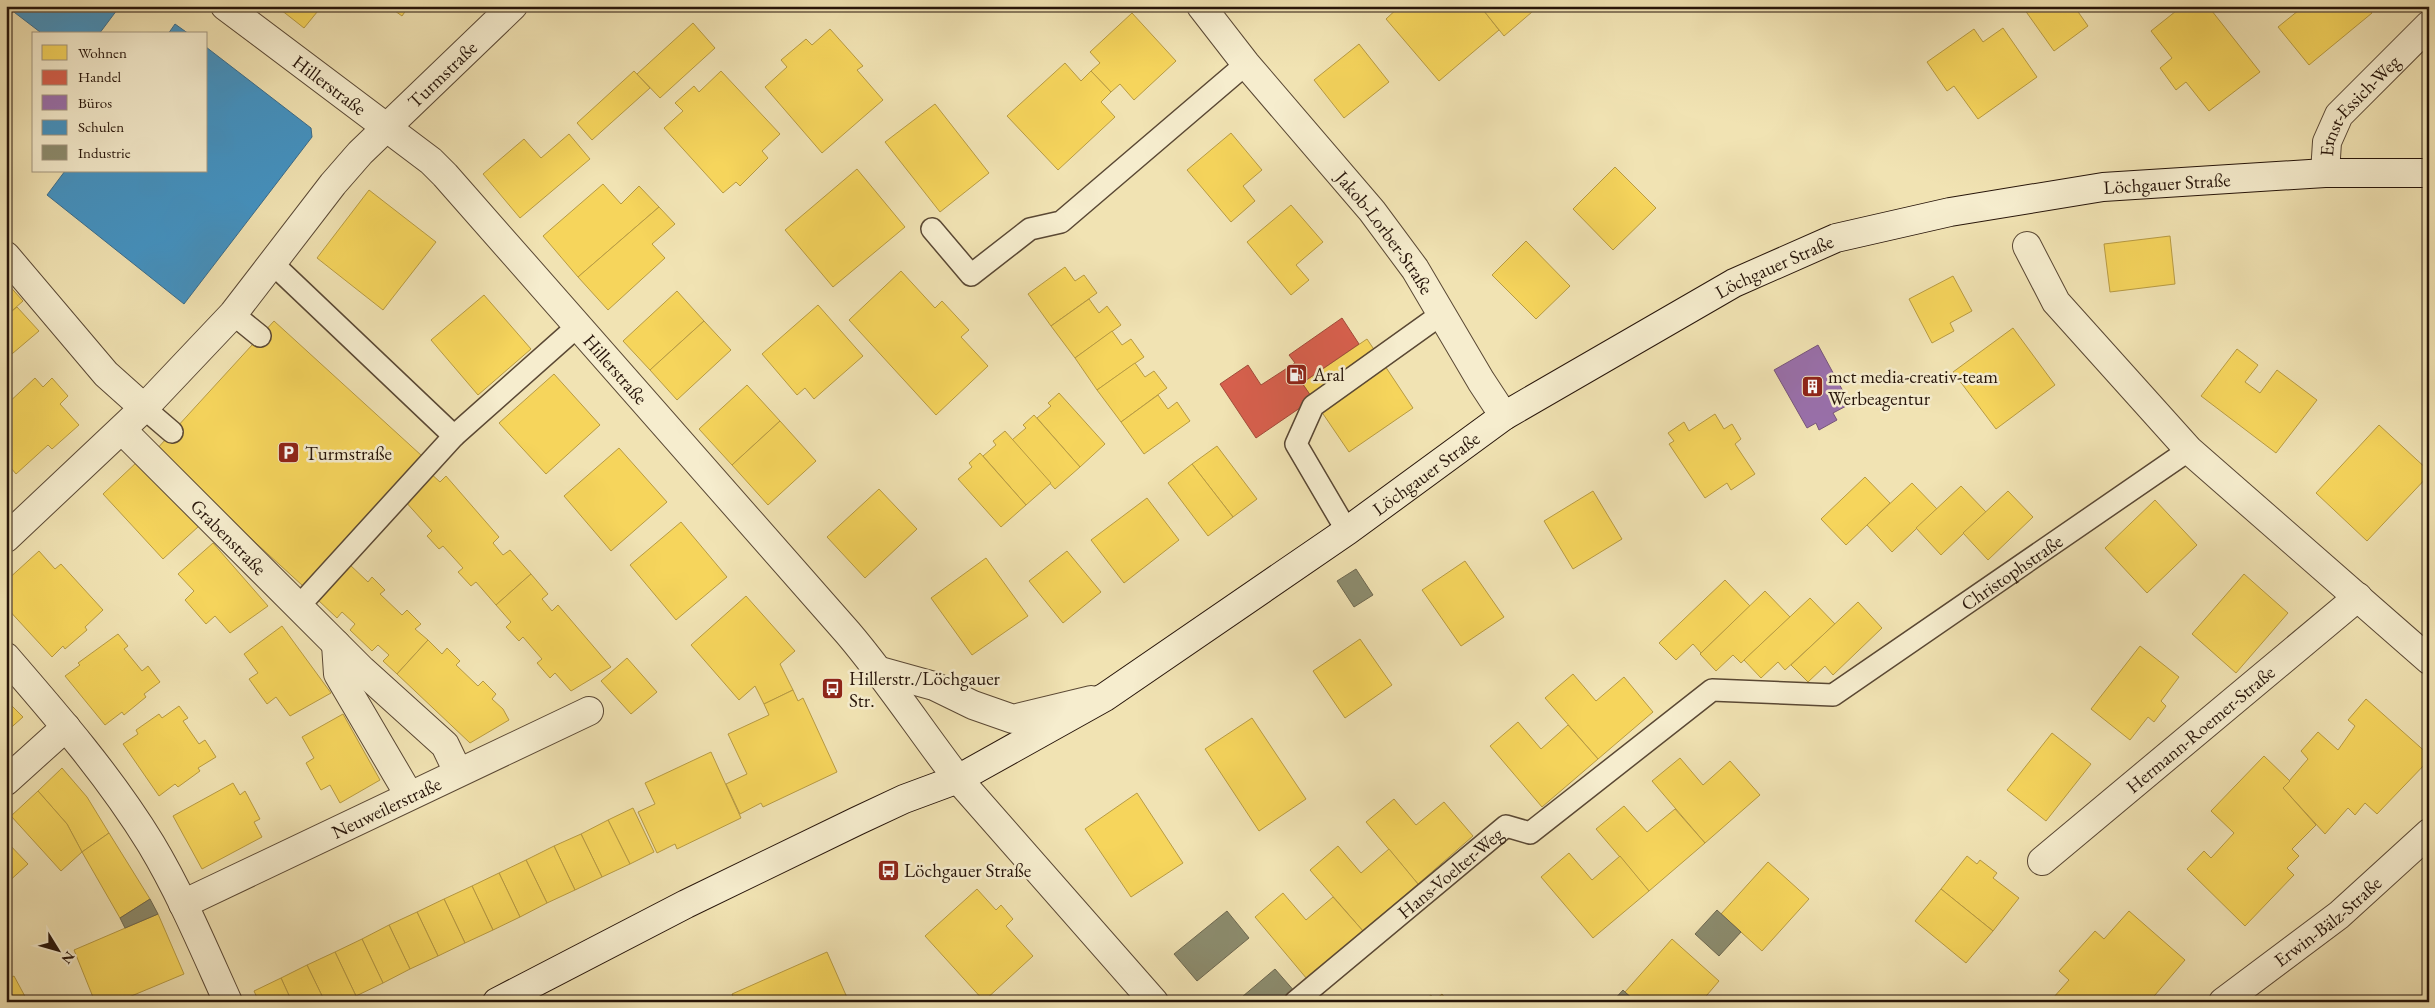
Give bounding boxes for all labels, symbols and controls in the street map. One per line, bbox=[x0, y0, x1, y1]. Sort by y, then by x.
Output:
legend bbox=[32, 32, 208, 172]
street label: Turmstraße bbox=[402, 35, 482, 113]
text: Wohnen bbox=[78, 43, 127, 62]
street label: Hillerstraße bbox=[288, 49, 372, 121]
street label: Ernst-Essich-Weg bbox=[2314, 49, 2405, 157]
text: Handel bbox=[78, 67, 121, 86]
text: Büros bbox=[78, 93, 112, 112]
text: Schulen bbox=[78, 117, 124, 136]
text: Industrie bbox=[78, 143, 131, 162]
street label: Jakob-Lorber-Straße bbox=[1329, 164, 1440, 299]
street label: Löchgauer Straße bbox=[2103, 166, 2231, 199]
street label: Löchgauer Straße bbox=[1710, 228, 1837, 304]
street label: Hillerstraße bbox=[578, 328, 653, 410]
fuel station icon: Aral bbox=[1285, 362, 1309, 386]
place label: Aral bbox=[1312, 362, 1345, 387]
place label: mct media-creativ-team Werbeagentur bbox=[1828, 364, 1998, 411]
building icon: mct media-creativ-team Werbeagentur bbox=[1800, 375, 1824, 399]
street label: Löchgauer Straße bbox=[1367, 426, 1485, 521]
parking icon: Turmstraße bbox=[277, 441, 301, 465]
place label: Turmstraße bbox=[305, 441, 392, 466]
street label: Grabenstraße bbox=[185, 493, 272, 580]
street label: Christophstraße bbox=[1956, 528, 2067, 616]
street label: Hermann-Roemer-Straße bbox=[2120, 659, 2280, 798]
place label: Hillerstr./Löchgauer Str. bbox=[849, 666, 1001, 713]
bus stop icon: Hillerstr./Löchgauer Str. bbox=[821, 677, 845, 701]
street label: Neuweilerstraße bbox=[327, 771, 445, 844]
street label: Hans-Voelter-Weg bbox=[1392, 821, 1509, 924]
bus stop icon: Löchgauer Straße bbox=[876, 858, 900, 882]
place label: Löchgauer Straße bbox=[904, 858, 1031, 883]
street label: Erwin-Bälz-Straße bbox=[2269, 870, 2386, 972]
north arrow bbox=[32, 926, 82, 976]
text: N bbox=[57, 948, 79, 968]

